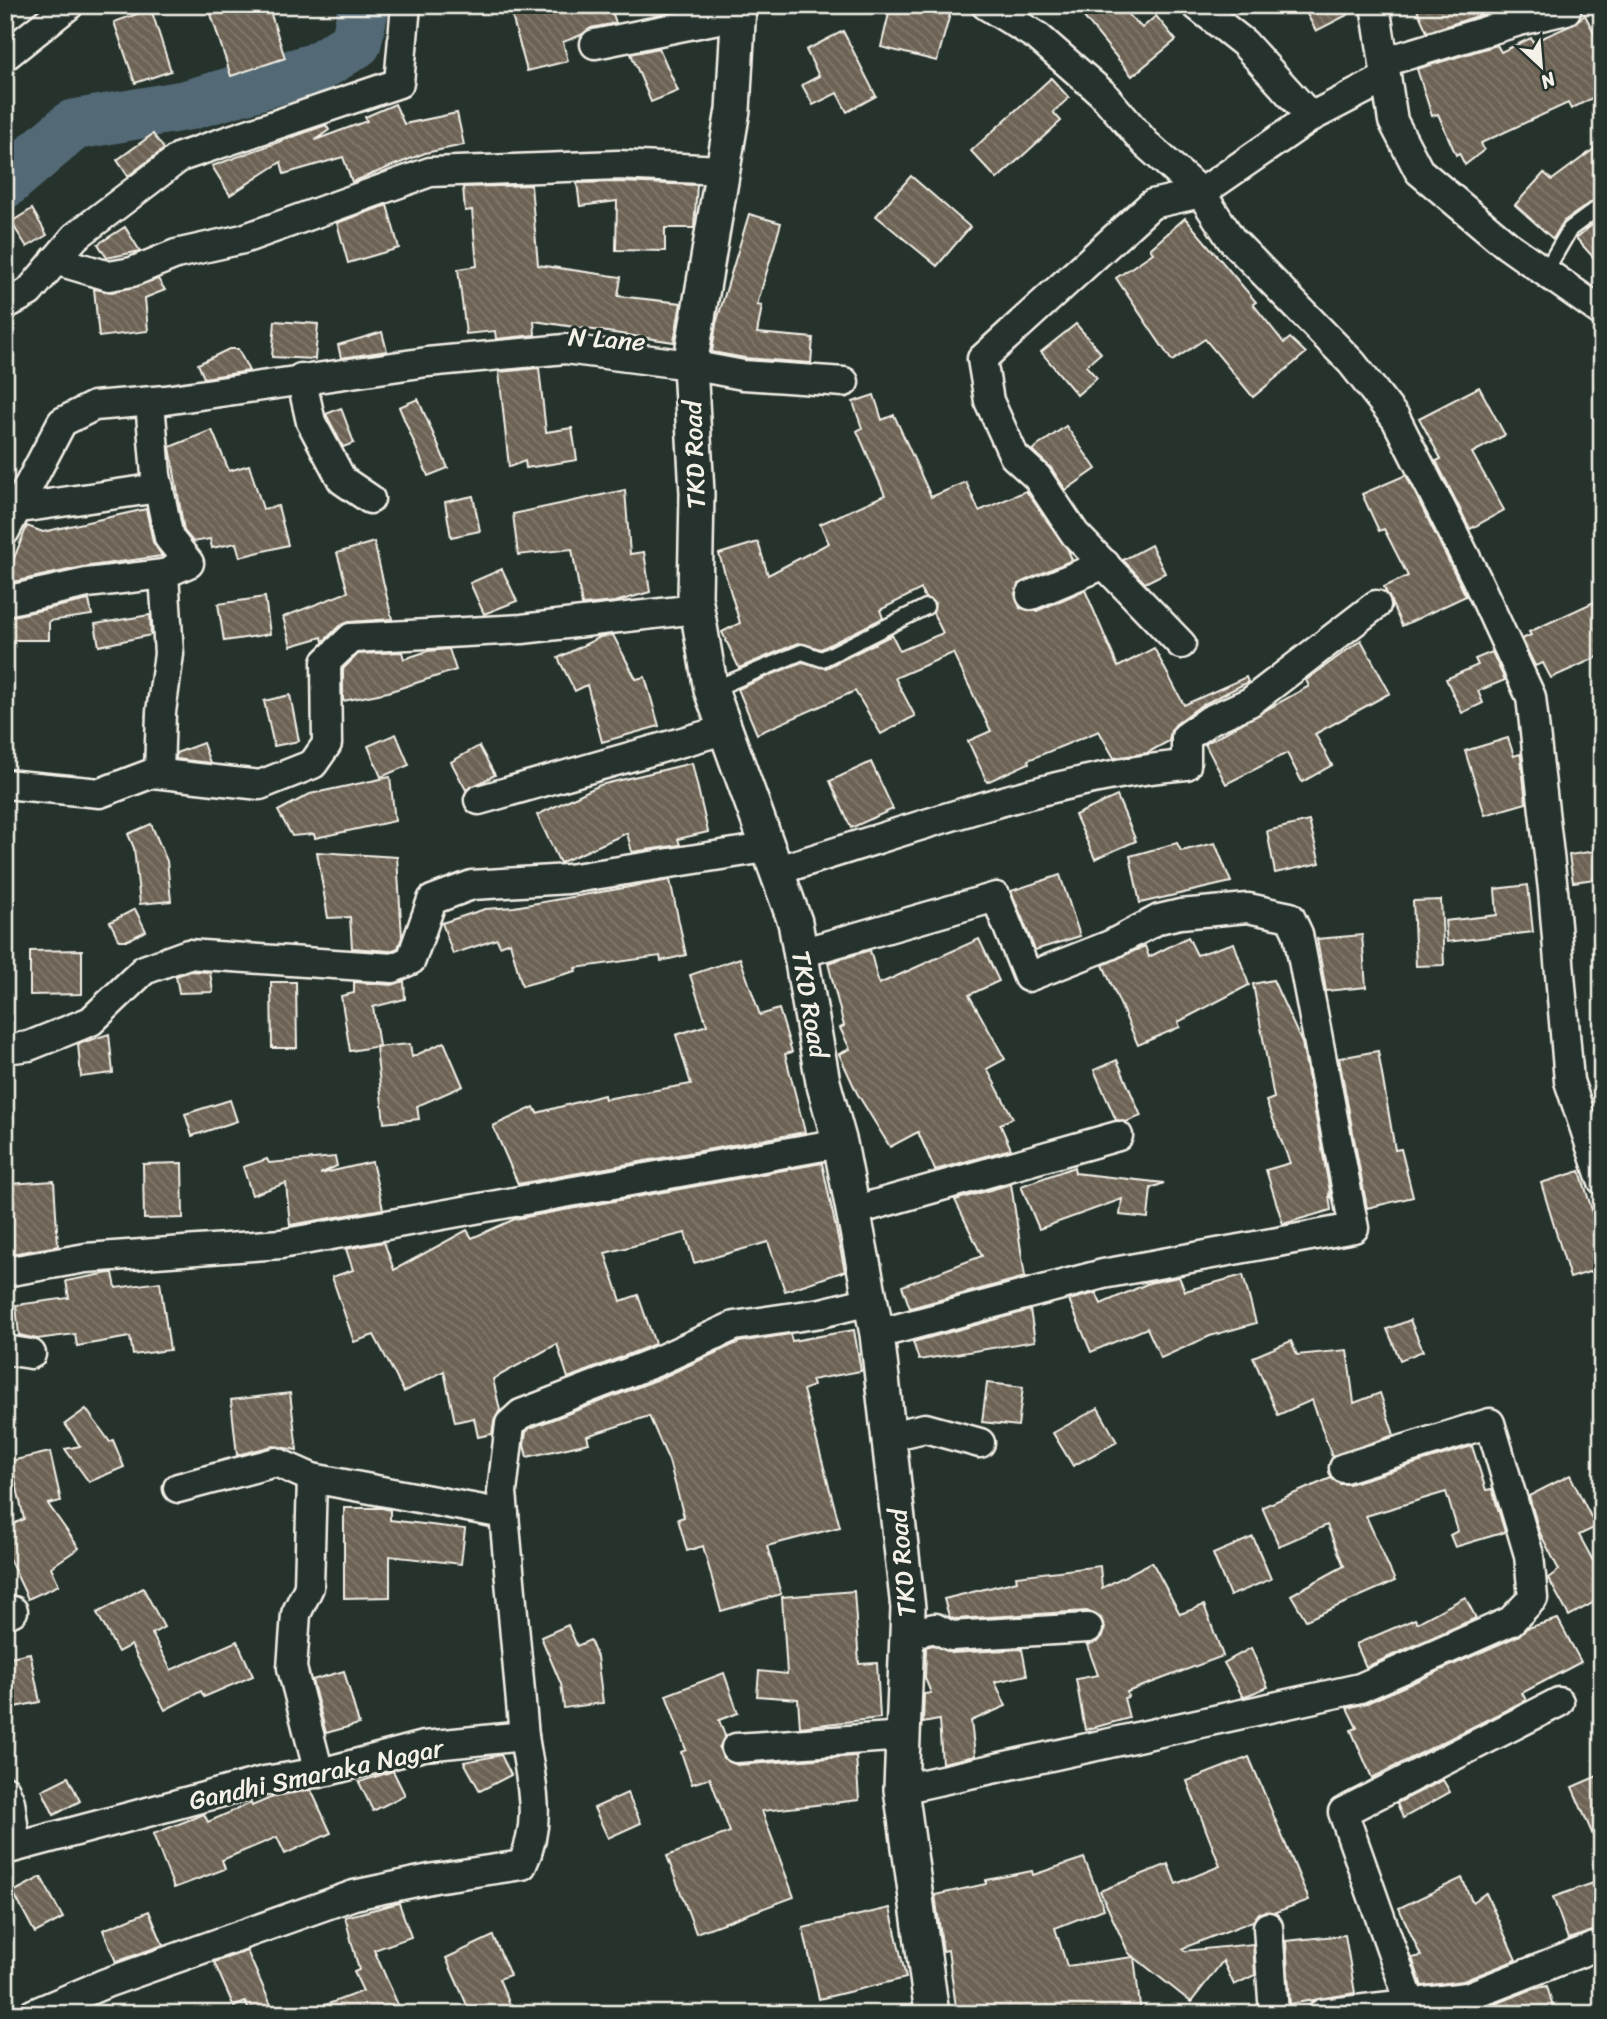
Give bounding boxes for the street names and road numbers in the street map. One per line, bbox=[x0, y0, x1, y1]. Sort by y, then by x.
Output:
street label: N Lane bbox=[567, 313, 647, 365]
street label: TKD Road bbox=[669, 398, 719, 510]
street label: TKD Road bbox=[778, 947, 842, 1064]
street label: TKD Road bbox=[874, 1505, 930, 1619]
street label: Gandhi Smaraka Nagar bbox=[184, 1724, 449, 1823]

